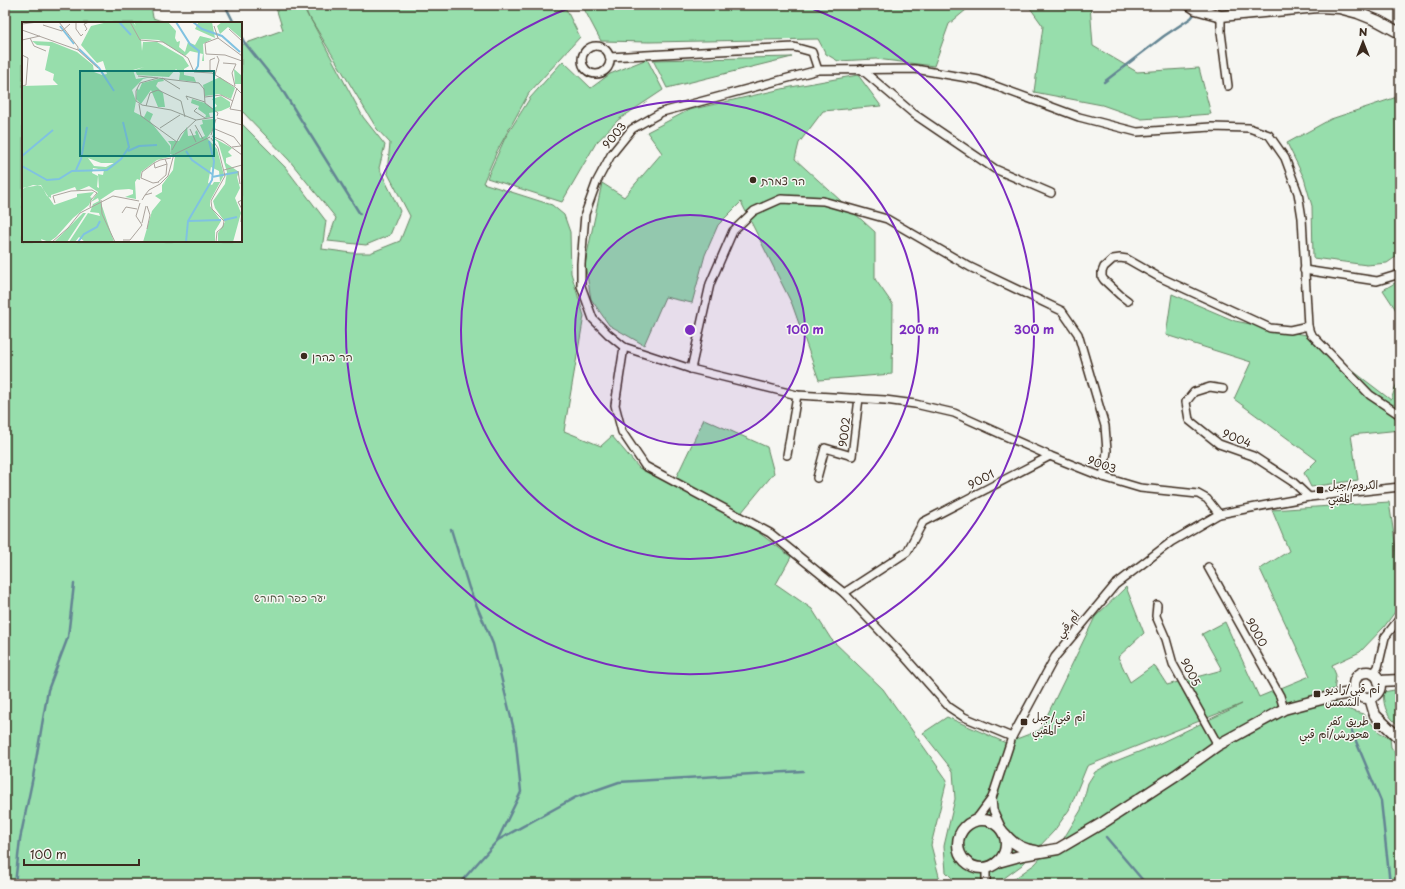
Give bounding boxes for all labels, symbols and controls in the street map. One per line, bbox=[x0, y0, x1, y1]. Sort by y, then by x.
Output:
inset map bbox=[22, 22, 242, 242]
north arrow bbox=[1343, 22, 1383, 62]
text: N bbox=[1359, 23, 1368, 40]
street label: 9003 bbox=[598, 118, 630, 152]
place label: הר צמרת bbox=[760, 172, 805, 189]
marker: הר צמרת bbox=[748, 175, 758, 185]
text: 100 m bbox=[786, 320, 824, 338]
text: 200 m bbox=[899, 320, 939, 338]
text: 300 m bbox=[1014, 320, 1054, 338]
centre of rings bbox=[683, 323, 697, 337]
place label: הר בהרן bbox=[312, 348, 353, 365]
marker: הר בהרן bbox=[299, 351, 309, 361]
street label: 9002 bbox=[834, 416, 854, 448]
street label: 9004 bbox=[1220, 424, 1254, 452]
street label: 9003 bbox=[1085, 451, 1119, 477]
street label: 9001 bbox=[965, 465, 997, 493]
place label: الكروم/جبل المقبي bbox=[1328, 476, 1378, 509]
marker: الكروم/جبل المقبي bbox=[1315, 485, 1325, 495]
park label: יער כפר החורש bbox=[254, 589, 326, 606]
street label: أم قبي bbox=[1051, 607, 1085, 643]
street label: 9000 bbox=[1242, 614, 1272, 650]
street label: 9005 bbox=[1177, 655, 1205, 689]
place label: أم قبي/راديو الشمس bbox=[1324, 680, 1380, 710]
marker: أم قبي/راديو الشمس bbox=[1312, 689, 1322, 699]
place label: أم قبي/جبل المقبي bbox=[1032, 708, 1085, 741]
place label: طريق كفر هحورش/أم قبي bbox=[1299, 712, 1369, 745]
marker: أم قبي/جبل المقبي bbox=[1019, 717, 1029, 727]
marker: طريق كفر هحورش/أم قبي bbox=[1372, 721, 1382, 731]
scale bar bbox=[24, 841, 139, 867]
text: 100 m bbox=[30, 845, 67, 863]

